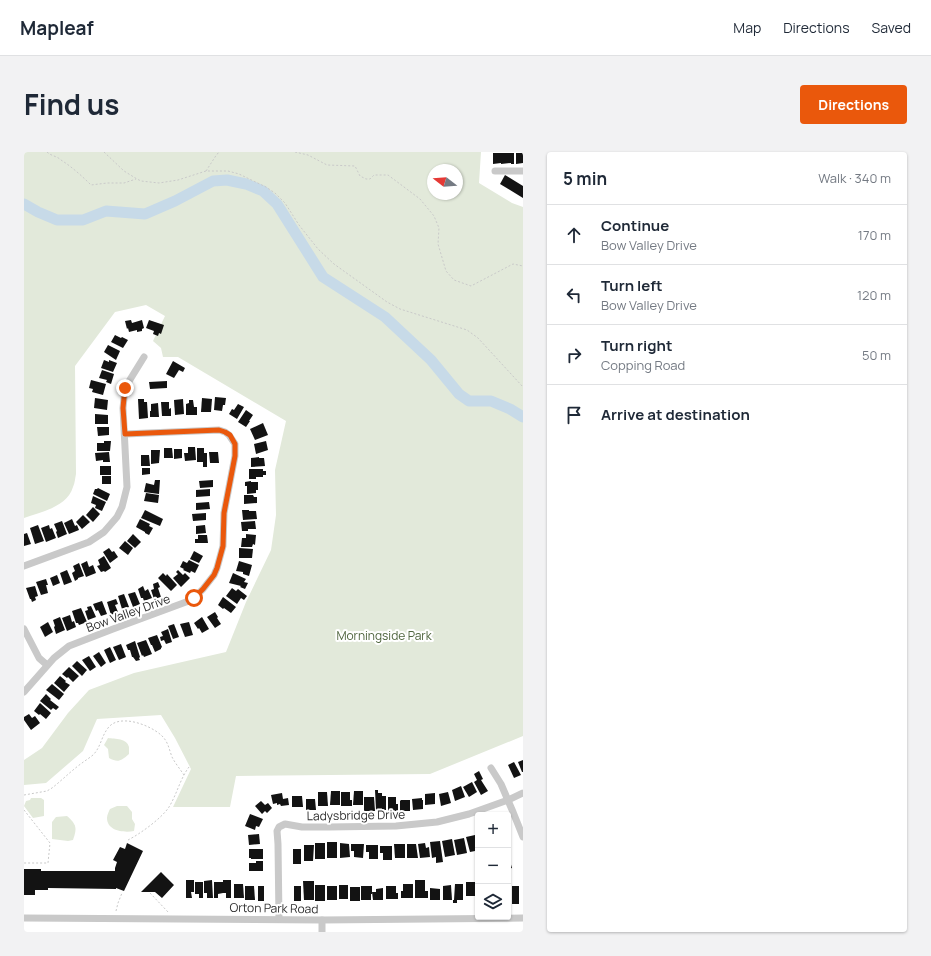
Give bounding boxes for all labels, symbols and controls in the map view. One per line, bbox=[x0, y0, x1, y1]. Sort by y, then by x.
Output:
text: Mapleaf bbox=[20, 15, 94, 41]
text: Map bbox=[733, 18, 761, 37]
text: Directions bbox=[783, 18, 850, 37]
text: Saved bbox=[872, 18, 911, 37]
text: Find us bbox=[24, 85, 119, 123]
button: Directions bbox=[800, 85, 907, 124]
north arrow bbox=[427, 164, 463, 200]
text: 5 min bbox=[563, 167, 607, 190]
text: Walk · 340 m bbox=[818, 169, 891, 187]
text: Continue bbox=[601, 215, 669, 236]
icon: ahead bbox=[563, 224, 585, 246]
text: 170 m bbox=[858, 226, 891, 244]
text: Bow Valley Drive bbox=[601, 236, 697, 254]
text: Turn left bbox=[601, 275, 663, 296]
icon: left bbox=[563, 284, 585, 306]
text: 120 m bbox=[857, 286, 891, 304]
text: Bow Valley Drive bbox=[601, 296, 697, 314]
text: Turn right bbox=[601, 335, 672, 356]
icon: right bbox=[563, 344, 585, 366]
text: 50 m bbox=[862, 346, 891, 364]
text: Copping Road bbox=[601, 356, 685, 374]
route end bbox=[116, 379, 134, 397]
icon: arrive bbox=[563, 404, 585, 426]
text: Arrive at destination bbox=[601, 404, 750, 425]
route start bbox=[185, 589, 203, 607]
street label: Bow Valley Drive bbox=[84, 590, 172, 636]
park label: Morningside Park bbox=[336, 627, 433, 644]
street label: Ladysbridge Drive bbox=[307, 806, 405, 824]
map controls bbox=[475, 812, 511, 920]
button: + bbox=[475, 812, 511, 848]
button: − bbox=[475, 848, 511, 884]
button: layers bbox=[475, 884, 511, 920]
street label: Orton Park Road bbox=[229, 899, 319, 917]

